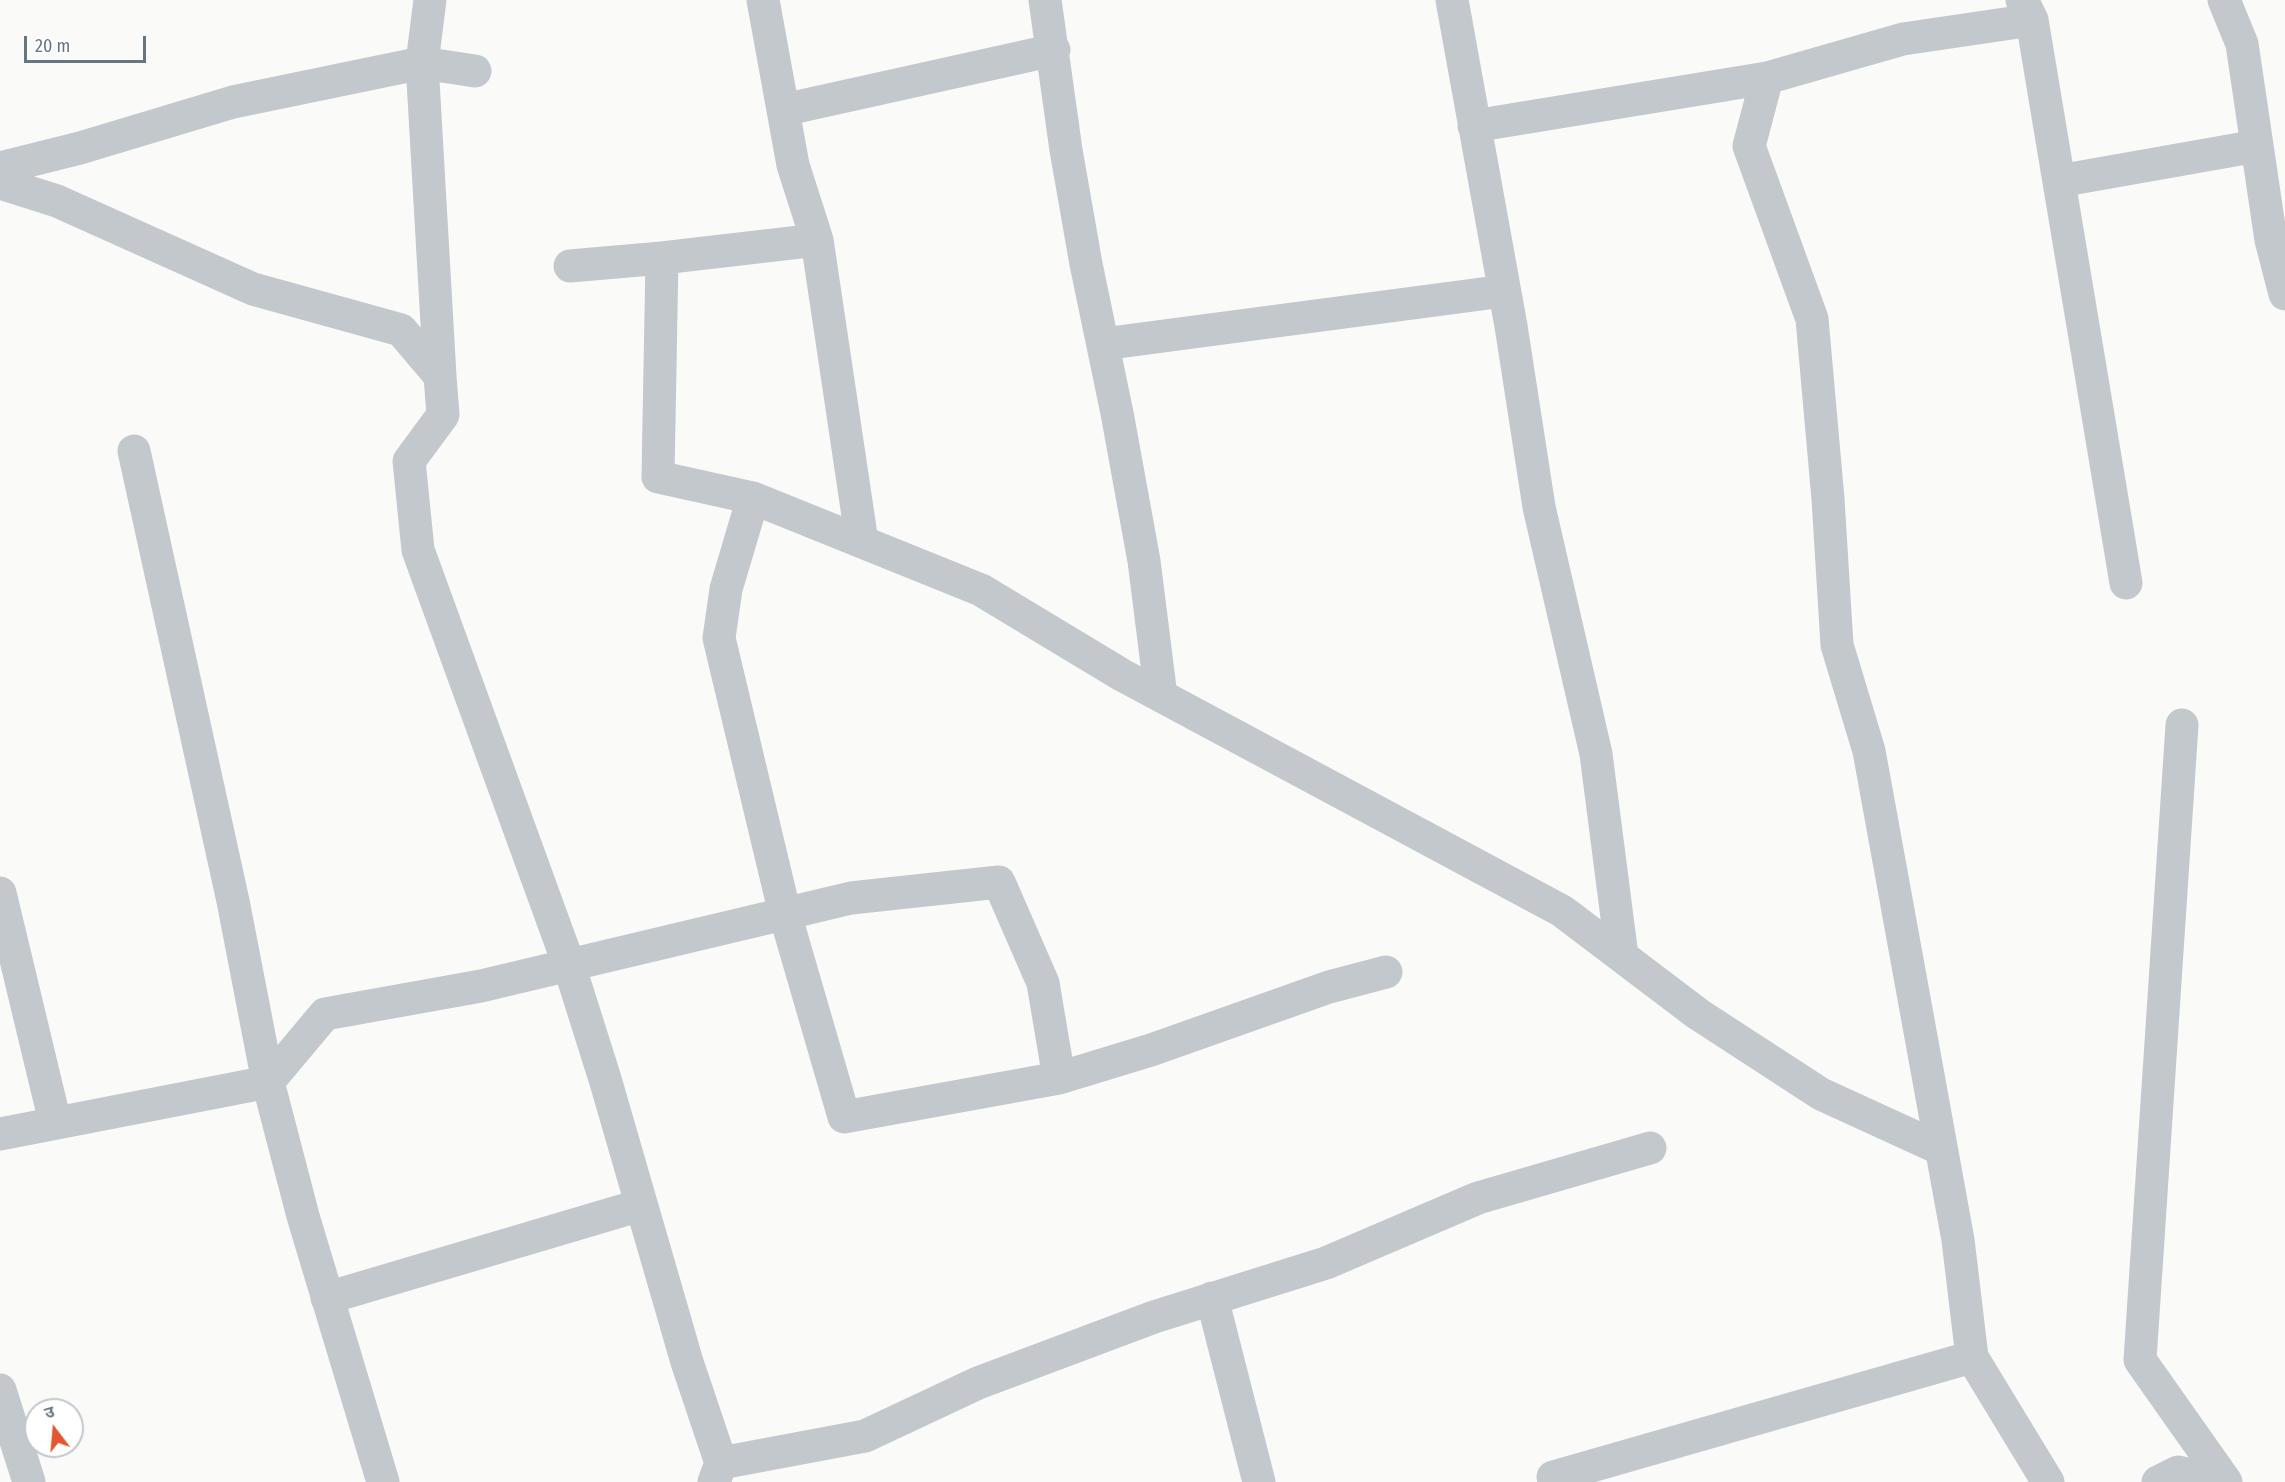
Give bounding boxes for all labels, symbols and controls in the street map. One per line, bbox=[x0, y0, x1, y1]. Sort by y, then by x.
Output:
scale bar bbox=[27, 24, 148, 62]
text: 20 m bbox=[35, 35, 70, 57]
north arrow bbox=[24, 1398, 84, 1458]
text: उ bbox=[42, 1402, 57, 1423]

